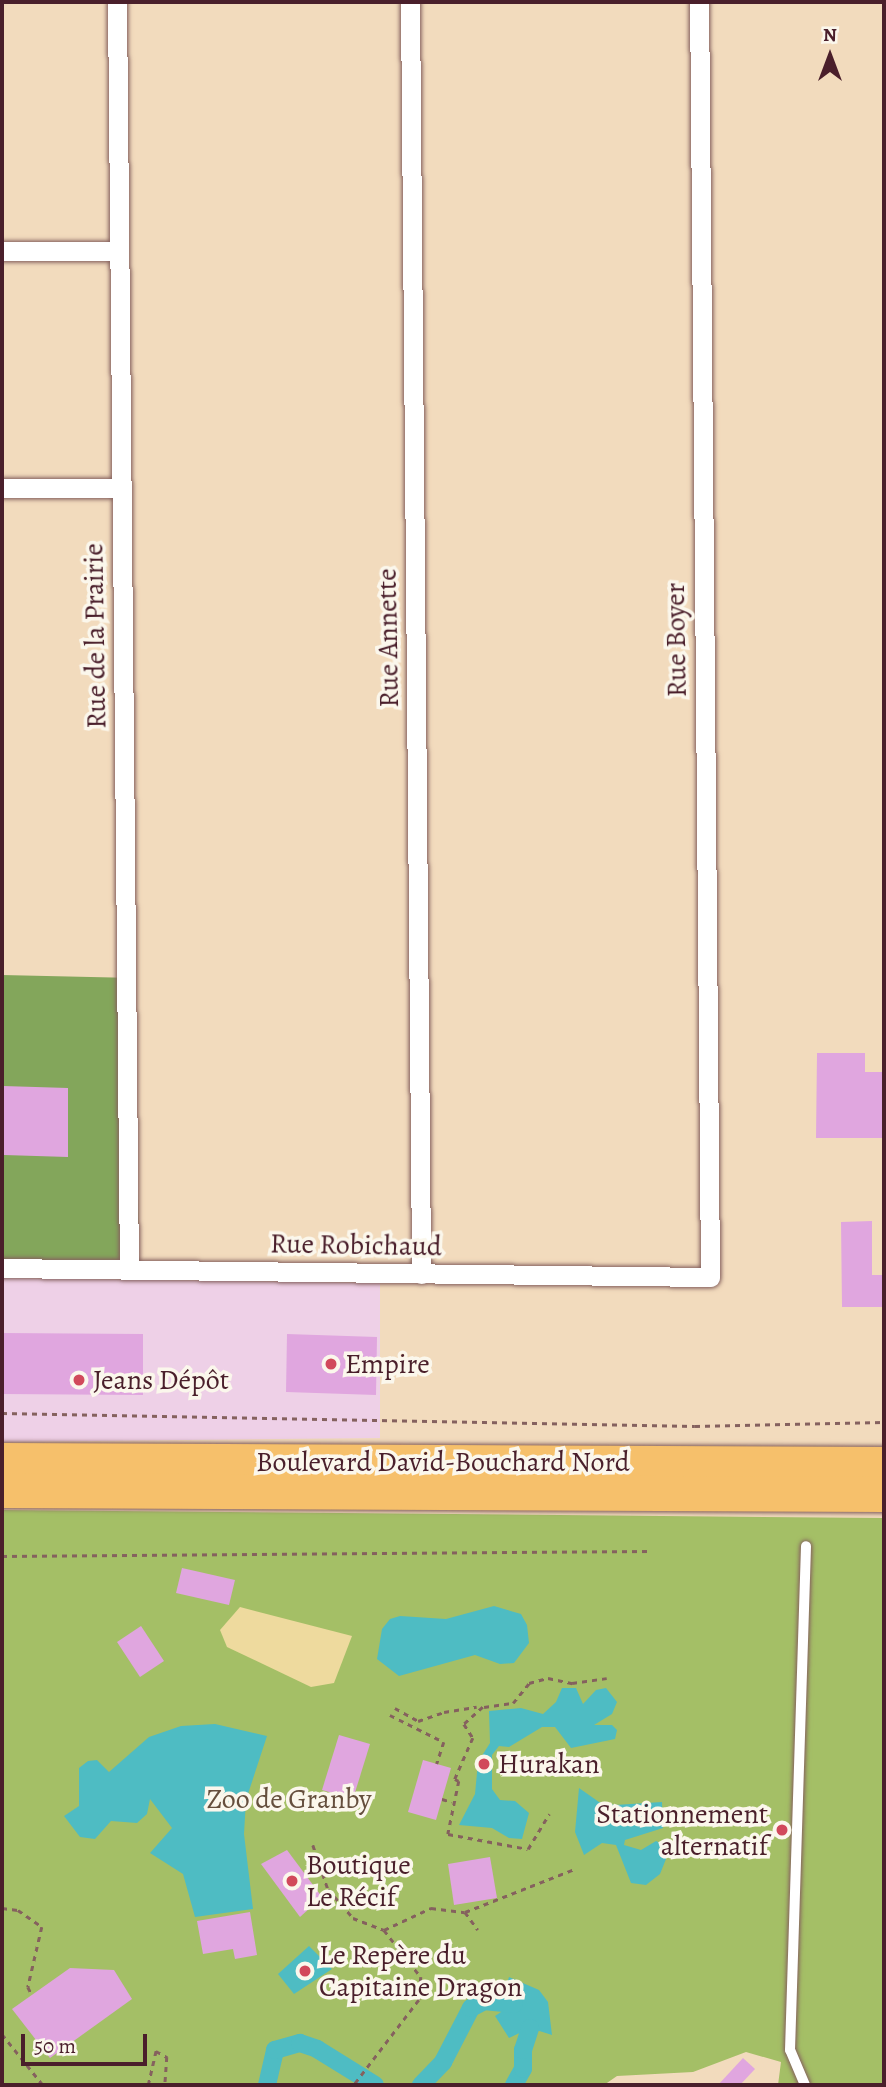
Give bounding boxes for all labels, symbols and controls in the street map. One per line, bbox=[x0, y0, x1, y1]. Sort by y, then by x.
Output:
north arrow bbox=[795, 21, 865, 91]
text: N bbox=[823, 22, 837, 48]
street label: Rue de la Prairie bbox=[77, 543, 113, 729]
street label: Rue Annette bbox=[370, 568, 406, 708]
street label: Rue Boyer bbox=[658, 582, 694, 698]
street label: Rue Robichaud bbox=[270, 1227, 442, 1263]
place label: Empire bbox=[345, 1347, 430, 1381]
marker: Empire bbox=[323, 1356, 339, 1372]
place label: Jeans Dépôt bbox=[93, 1363, 229, 1397]
marker: Jeans Dépôt bbox=[71, 1372, 87, 1388]
street label: Boulevard David-Bouchard Nord bbox=[256, 1445, 630, 1479]
place label: Hurakan bbox=[498, 1747, 599, 1781]
marker: Hurakan bbox=[476, 1756, 492, 1772]
park label: Zoo de Granby bbox=[206, 1782, 372, 1816]
place label: Stationnement alternatif bbox=[596, 1797, 768, 1863]
marker: Stationnement alternatif bbox=[774, 1822, 790, 1838]
place label: Boutique Le Récif bbox=[306, 1848, 411, 1914]
marker: Boutique Le Récif bbox=[284, 1873, 300, 1889]
place label: Le Repère du Capitaine Dragon bbox=[319, 1938, 522, 2004]
marker: Le Repère du Capitaine Dragon bbox=[297, 1963, 313, 1979]
scale bar bbox=[24, 2021, 150, 2064]
text: 50 m bbox=[34, 2032, 76, 2060]

